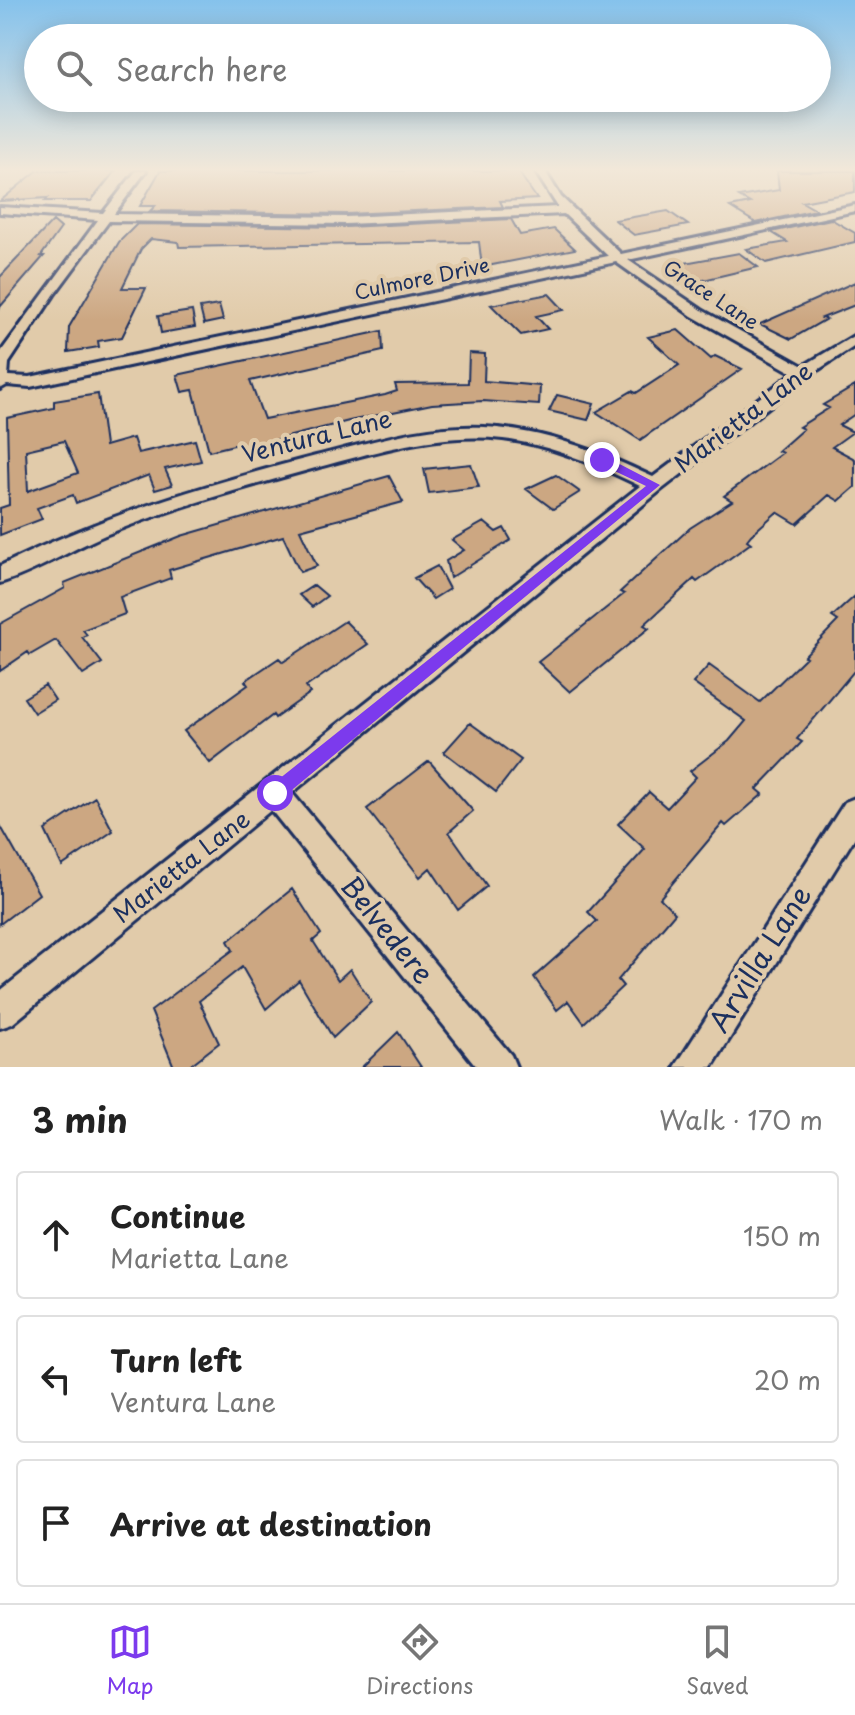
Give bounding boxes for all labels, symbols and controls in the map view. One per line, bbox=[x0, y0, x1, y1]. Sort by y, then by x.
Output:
search box bbox=[24, 24, 831, 112]
icon: search bbox=[52, 46, 96, 90]
text: Search here bbox=[116, 46, 288, 91]
street label: Culmore Drive bbox=[351, 249, 492, 307]
street label: Grace Lane bbox=[658, 252, 765, 336]
street label: Marietta Lane bbox=[666, 352, 820, 480]
street label: Ventura Lane bbox=[238, 399, 395, 471]
route end bbox=[584, 442, 620, 478]
route start bbox=[257, 775, 293, 811]
street label: Marietta Lane bbox=[105, 800, 257, 930]
street label: Belvedere bbox=[331, 866, 445, 992]
street label: Arvilla Lane bbox=[696, 876, 821, 1040]
text: 3 min bbox=[32, 1093, 128, 1145]
text: Walk · 170 m bbox=[659, 1100, 823, 1139]
text: Continue bbox=[110, 1193, 245, 1238]
icon: ahead bbox=[34, 1213, 78, 1257]
text: 150 m bbox=[743, 1216, 821, 1255]
text: Marietta Lane bbox=[110, 1238, 289, 1277]
text: Turn left bbox=[110, 1337, 242, 1382]
icon: left bbox=[34, 1357, 78, 1401]
text: 20 m bbox=[754, 1360, 821, 1399]
text: Ventura Lane bbox=[110, 1382, 276, 1421]
icon: arrive bbox=[34, 1501, 78, 1545]
text: Arrive at destination bbox=[110, 1501, 432, 1546]
tab: Map bbox=[106, 1620, 153, 1701]
tab: Directions bbox=[366, 1620, 473, 1701]
tab: Saved bbox=[686, 1620, 749, 1701]

